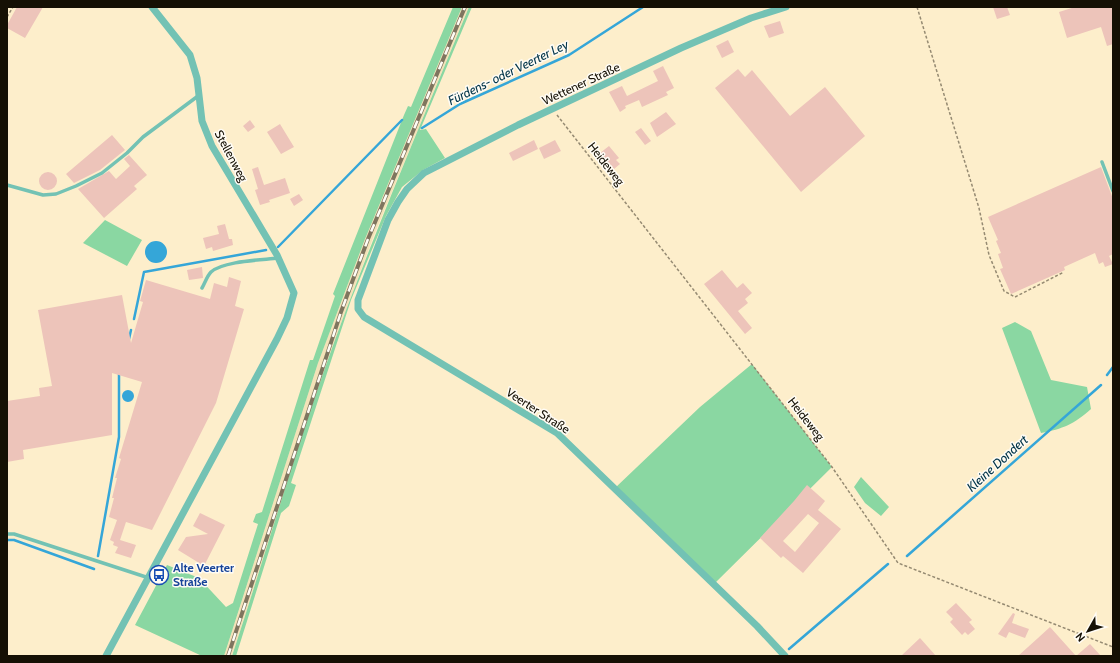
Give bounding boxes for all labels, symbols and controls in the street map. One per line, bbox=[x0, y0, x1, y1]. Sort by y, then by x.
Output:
water label: Fürdens- oder Veerter Ley bbox=[445, 35, 572, 108]
street label: Wettener Straße bbox=[540, 59, 622, 108]
street label: Stellenweg bbox=[212, 127, 252, 185]
street label: Heideweg bbox=[585, 139, 628, 189]
street label: Veerter Straße bbox=[504, 385, 573, 437]
street label: Heideweg bbox=[785, 394, 828, 444]
water label: Kleine Dondert bbox=[963, 431, 1032, 495]
place label: Alte Veerter Straße bbox=[173, 560, 234, 589]
bus stop icon: Alte Veerter Straße bbox=[148, 564, 170, 586]
north arrow bbox=[1068, 611, 1108, 651]
text: N bbox=[1072, 630, 1088, 645]

